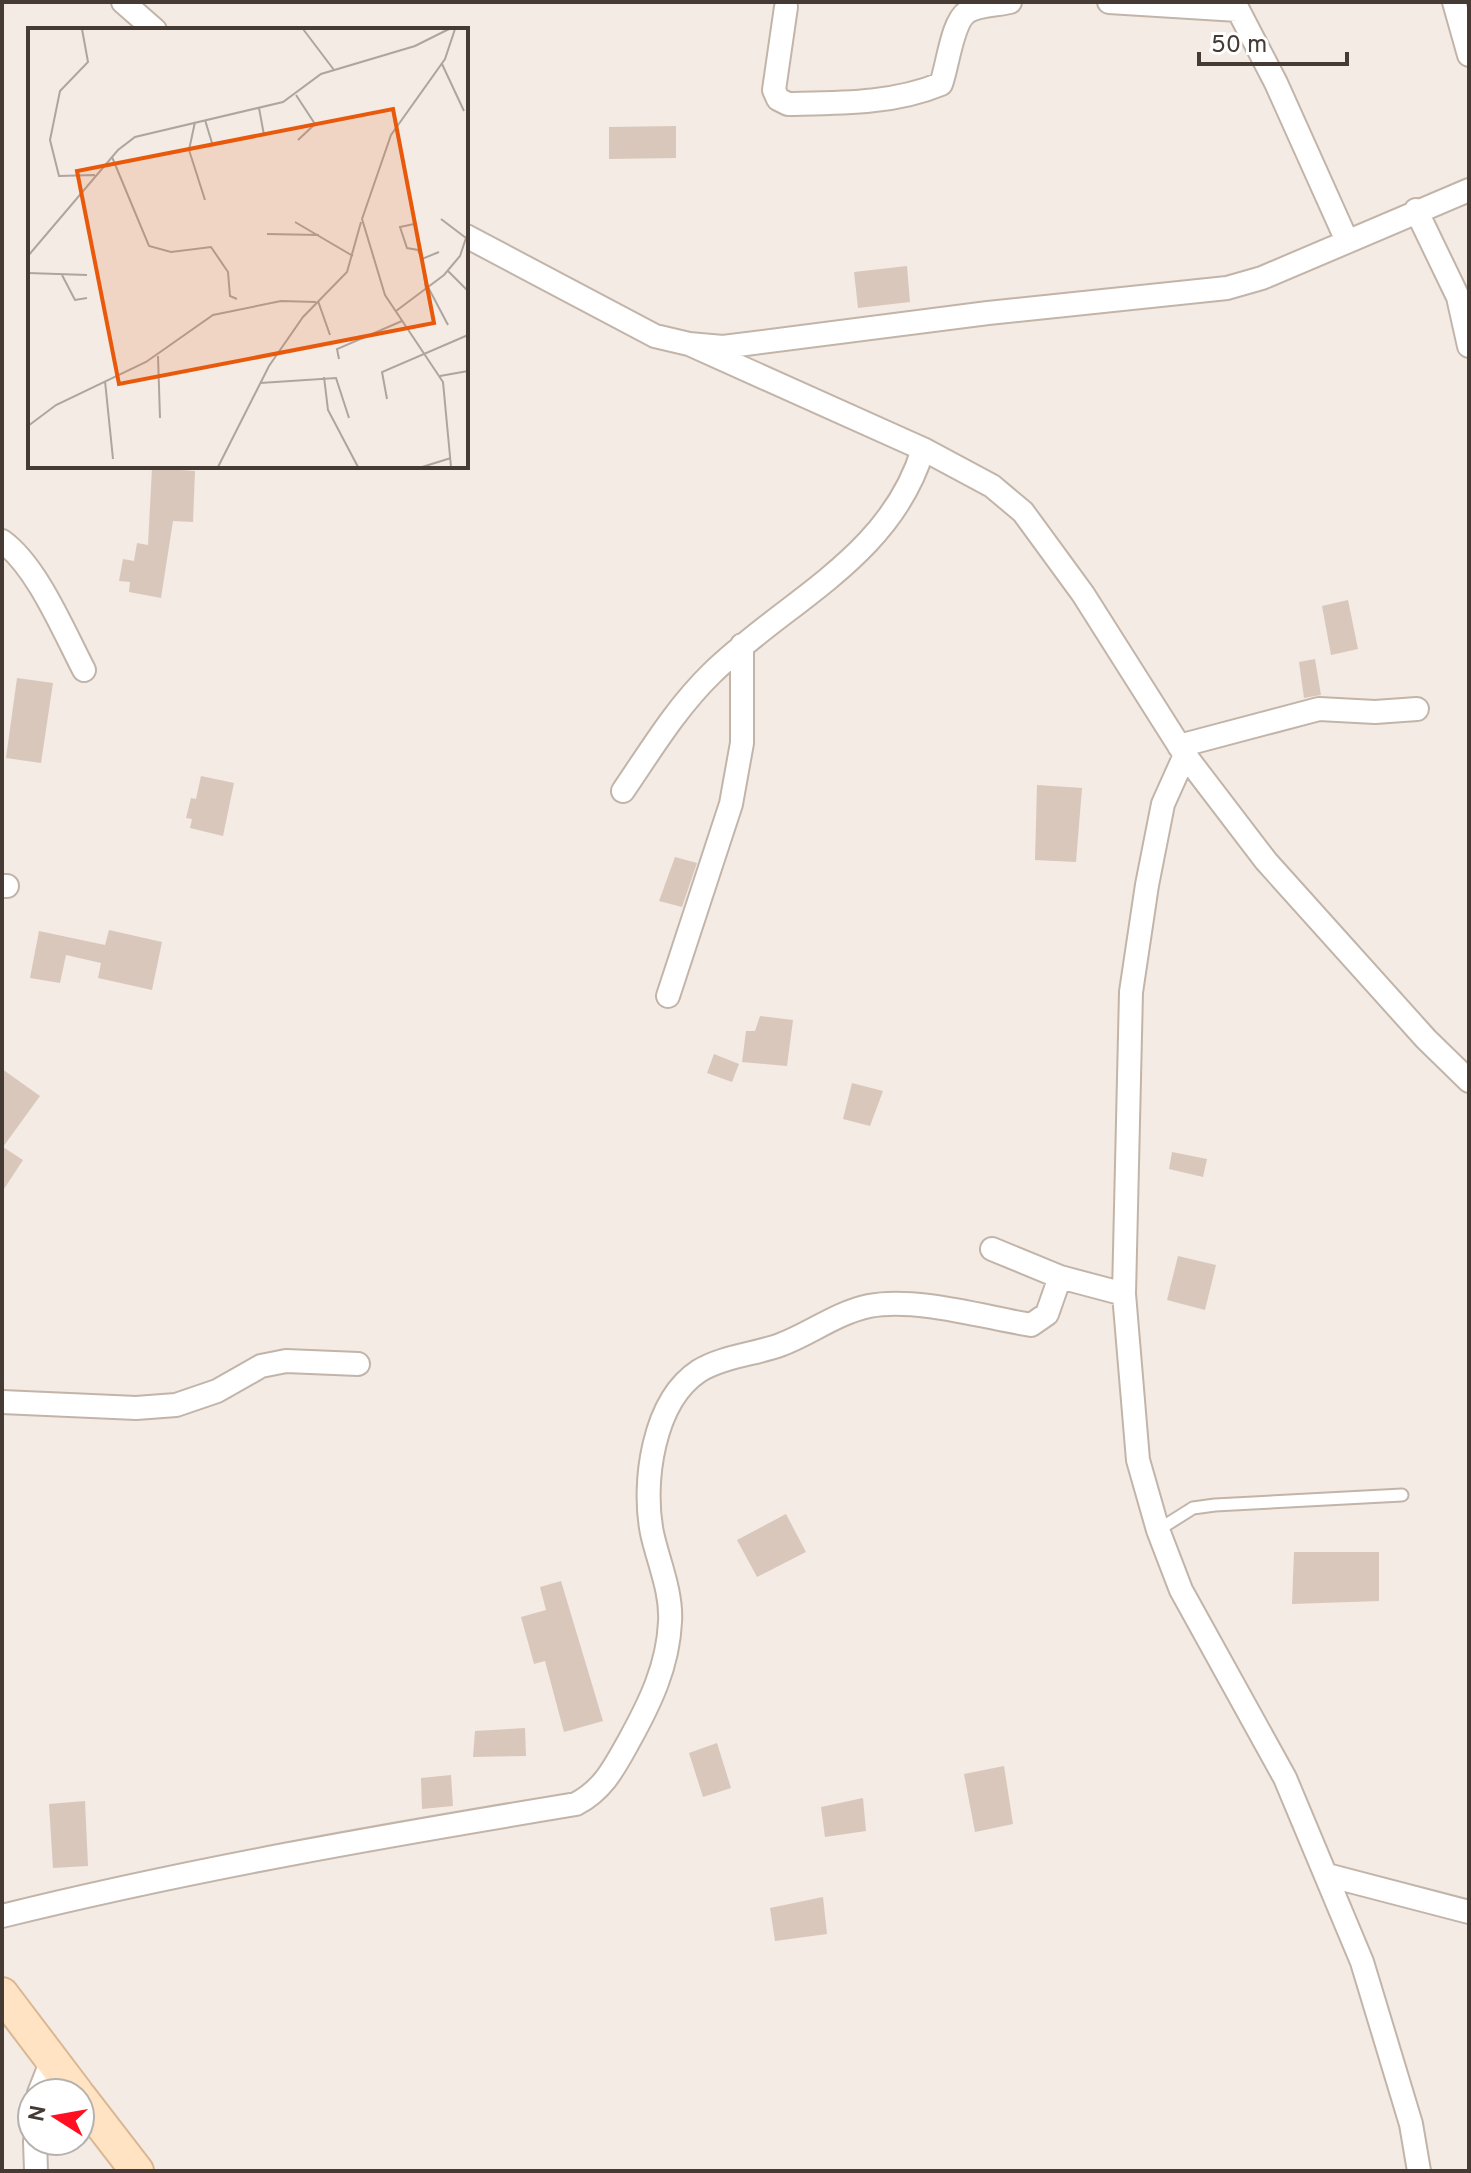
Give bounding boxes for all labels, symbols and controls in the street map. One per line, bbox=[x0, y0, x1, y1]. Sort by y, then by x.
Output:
scale bar bbox=[1199, 16, 1347, 66]
inset map bbox=[28, 28, 468, 468]
text: 50 m bbox=[1211, 31, 1267, 61]
north arrow bbox=[16, 2077, 96, 2157]
text: N bbox=[24, 2103, 54, 2124]

